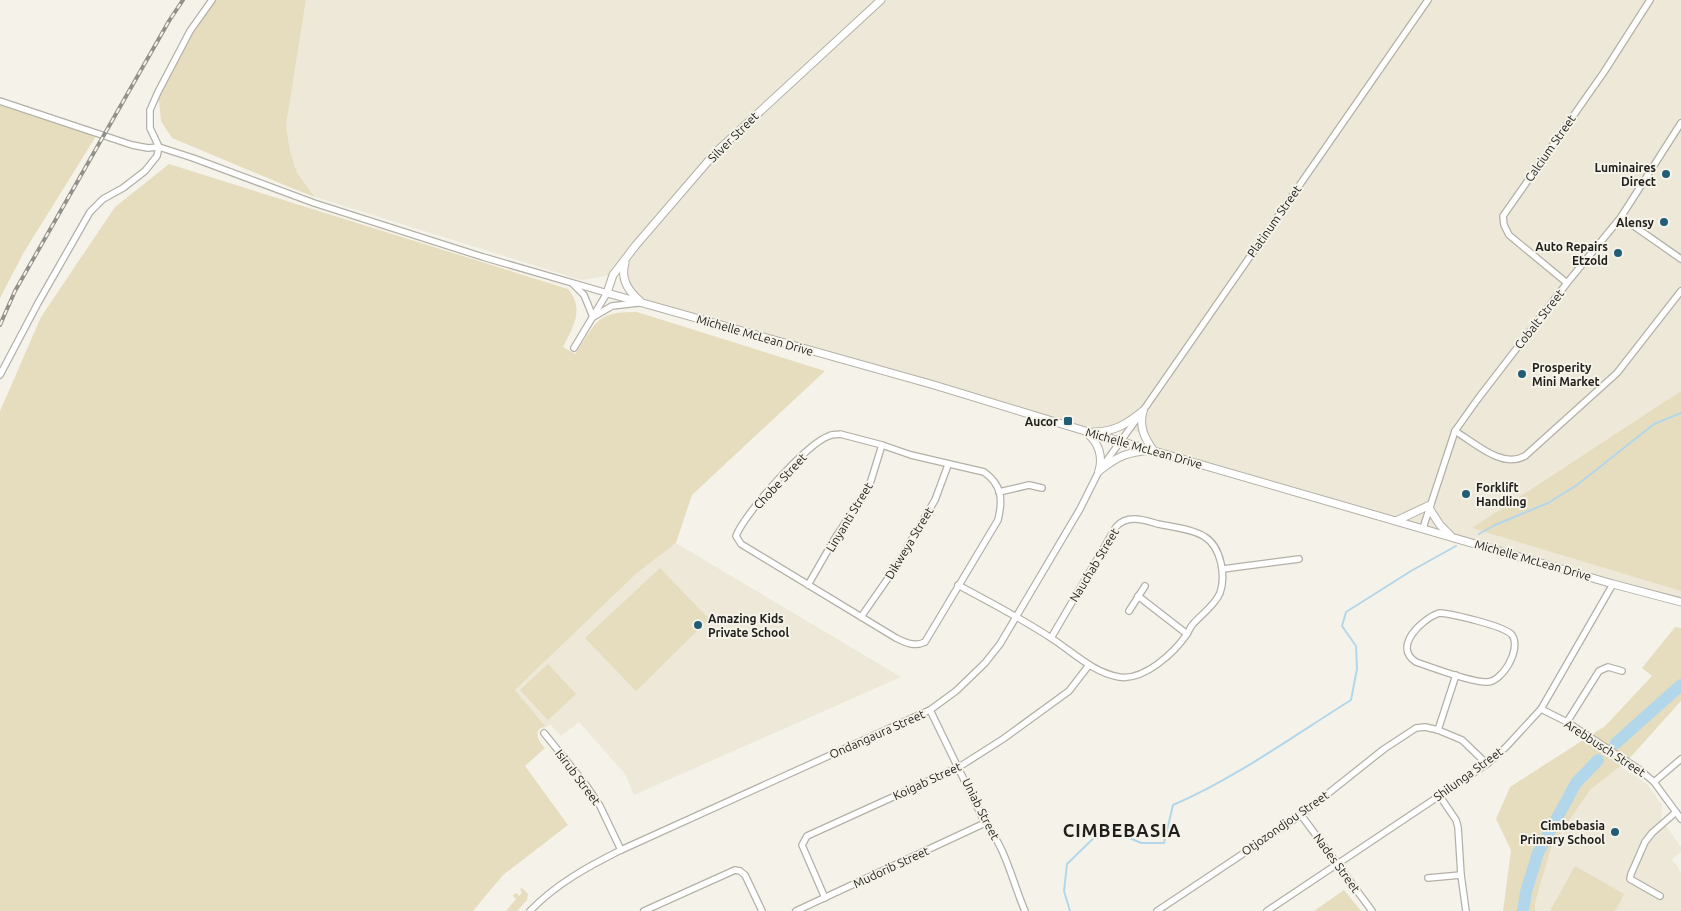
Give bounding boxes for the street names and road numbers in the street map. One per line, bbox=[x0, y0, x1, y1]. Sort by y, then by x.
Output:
street label: Silver Street bbox=[705, 109, 761, 165]
street label: Calcium Street bbox=[1522, 112, 1578, 184]
street label: Platinum Street bbox=[1244, 182, 1304, 259]
street label: Cobalt Street bbox=[1512, 287, 1566, 351]
street label: Michelle McLean Drive bbox=[695, 312, 815, 358]
street label: Michelle McLean Drive bbox=[1084, 425, 1204, 471]
street label: Chobe Street bbox=[751, 450, 809, 511]
street label: Linyanti Street bbox=[823, 480, 875, 554]
street label: Dikweya Street bbox=[882, 504, 936, 581]
street label: Nauchab Street bbox=[1067, 526, 1121, 604]
street label: Michelle McLean Drive bbox=[1473, 537, 1593, 583]
street label: Ondangaura Street bbox=[827, 707, 927, 761]
street label: Arebbusch Street bbox=[1562, 717, 1648, 779]
street label: Shilunga Street bbox=[1431, 744, 1505, 803]
street label: Isirub Street bbox=[553, 747, 603, 807]
street label: Koigab Street bbox=[891, 759, 963, 802]
street label: Uniab Street bbox=[960, 776, 1002, 842]
street label: Otjozondjou Street bbox=[1239, 788, 1331, 858]
street label: Nades Street bbox=[1311, 831, 1363, 895]
street label: Mudorib Street bbox=[851, 844, 931, 890]

